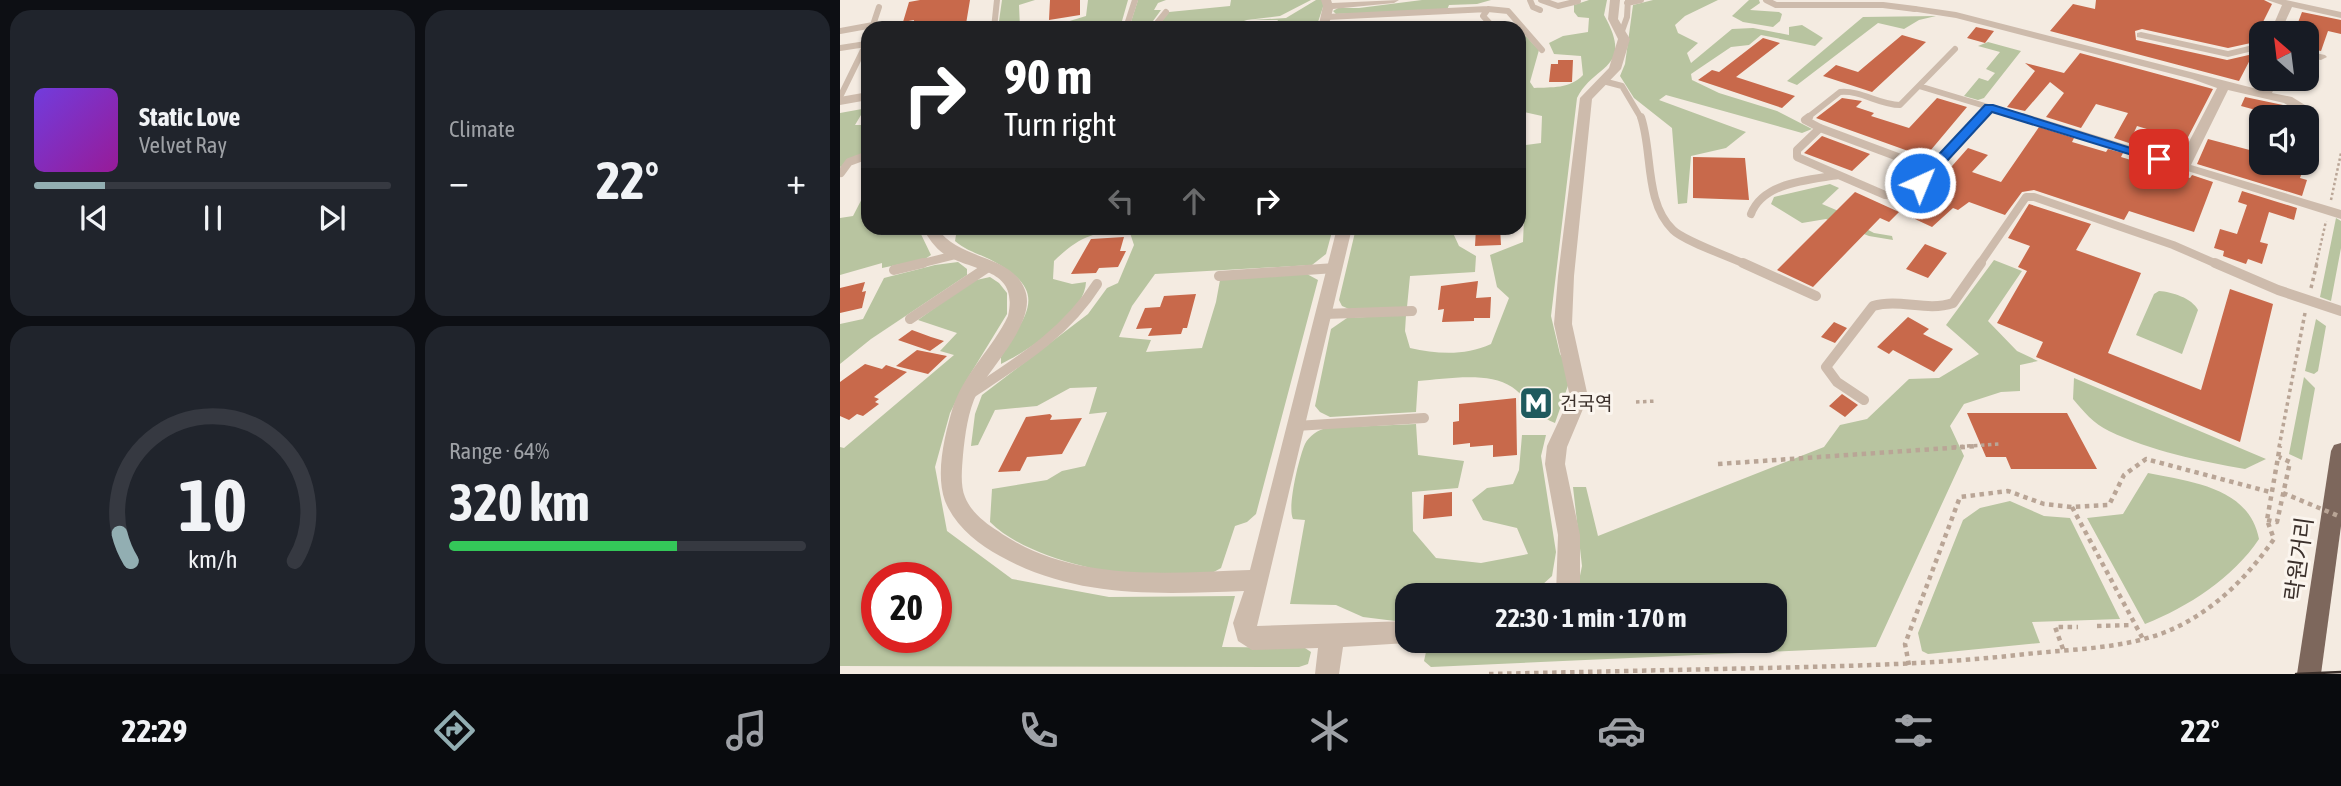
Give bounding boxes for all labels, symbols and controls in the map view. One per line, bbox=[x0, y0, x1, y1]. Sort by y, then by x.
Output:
north arrow bbox=[2249, 21, 2319, 91]
map controls bbox=[2249, 21, 2319, 175]
text: 90 m bbox=[1004, 48, 1092, 104]
icon: right bbox=[889, 49, 980, 140]
text: Static Love bbox=[139, 102, 240, 132]
button: sound bbox=[2249, 105, 2319, 175]
text: Turn right bbox=[1004, 106, 1117, 143]
text: Climate bbox=[449, 116, 515, 142]
pin bbox=[2129, 129, 2189, 189]
text: Velvet Ray bbox=[139, 132, 227, 158]
icon: arrive bbox=[2140, 140, 2178, 178]
position arrow bbox=[1883, 146, 1957, 220]
text: 22° bbox=[596, 150, 659, 210]
text: − bbox=[449, 159, 469, 202]
text: + bbox=[786, 159, 806, 202]
icon: left bbox=[1102, 182, 1140, 220]
icon: ahead bbox=[1175, 182, 1213, 220]
icon: right bbox=[1248, 182, 1286, 220]
icon: previous bbox=[75, 199, 113, 237]
icon: pause bbox=[194, 199, 232, 237]
icon: next bbox=[313, 199, 351, 237]
metro station icon: 건국역 bbox=[1517, 384, 1555, 422]
place label: 건국역 bbox=[1560, 392, 1612, 414]
text: Range · 64% bbox=[449, 438, 549, 464]
text: 10 bbox=[178, 463, 247, 546]
text: 320 km bbox=[449, 472, 590, 532]
street label: 락원거리 bbox=[2280, 515, 2318, 603]
text: km/h bbox=[188, 545, 237, 573]
speed limit sign: 20 bbox=[861, 562, 952, 653]
text: 22:30 · 1 min · 170 m bbox=[1496, 603, 1686, 633]
icon: directions bbox=[430, 706, 479, 755]
icon: music bbox=[722, 706, 771, 755]
icon: phone bbox=[1014, 706, 1063, 755]
icon: climate bbox=[1305, 706, 1354, 755]
icon: car bbox=[1597, 706, 1646, 755]
icon: filters bbox=[1889, 706, 1938, 755]
text: 22:29 bbox=[121, 712, 187, 749]
text: 22° bbox=[2181, 712, 2220, 749]

